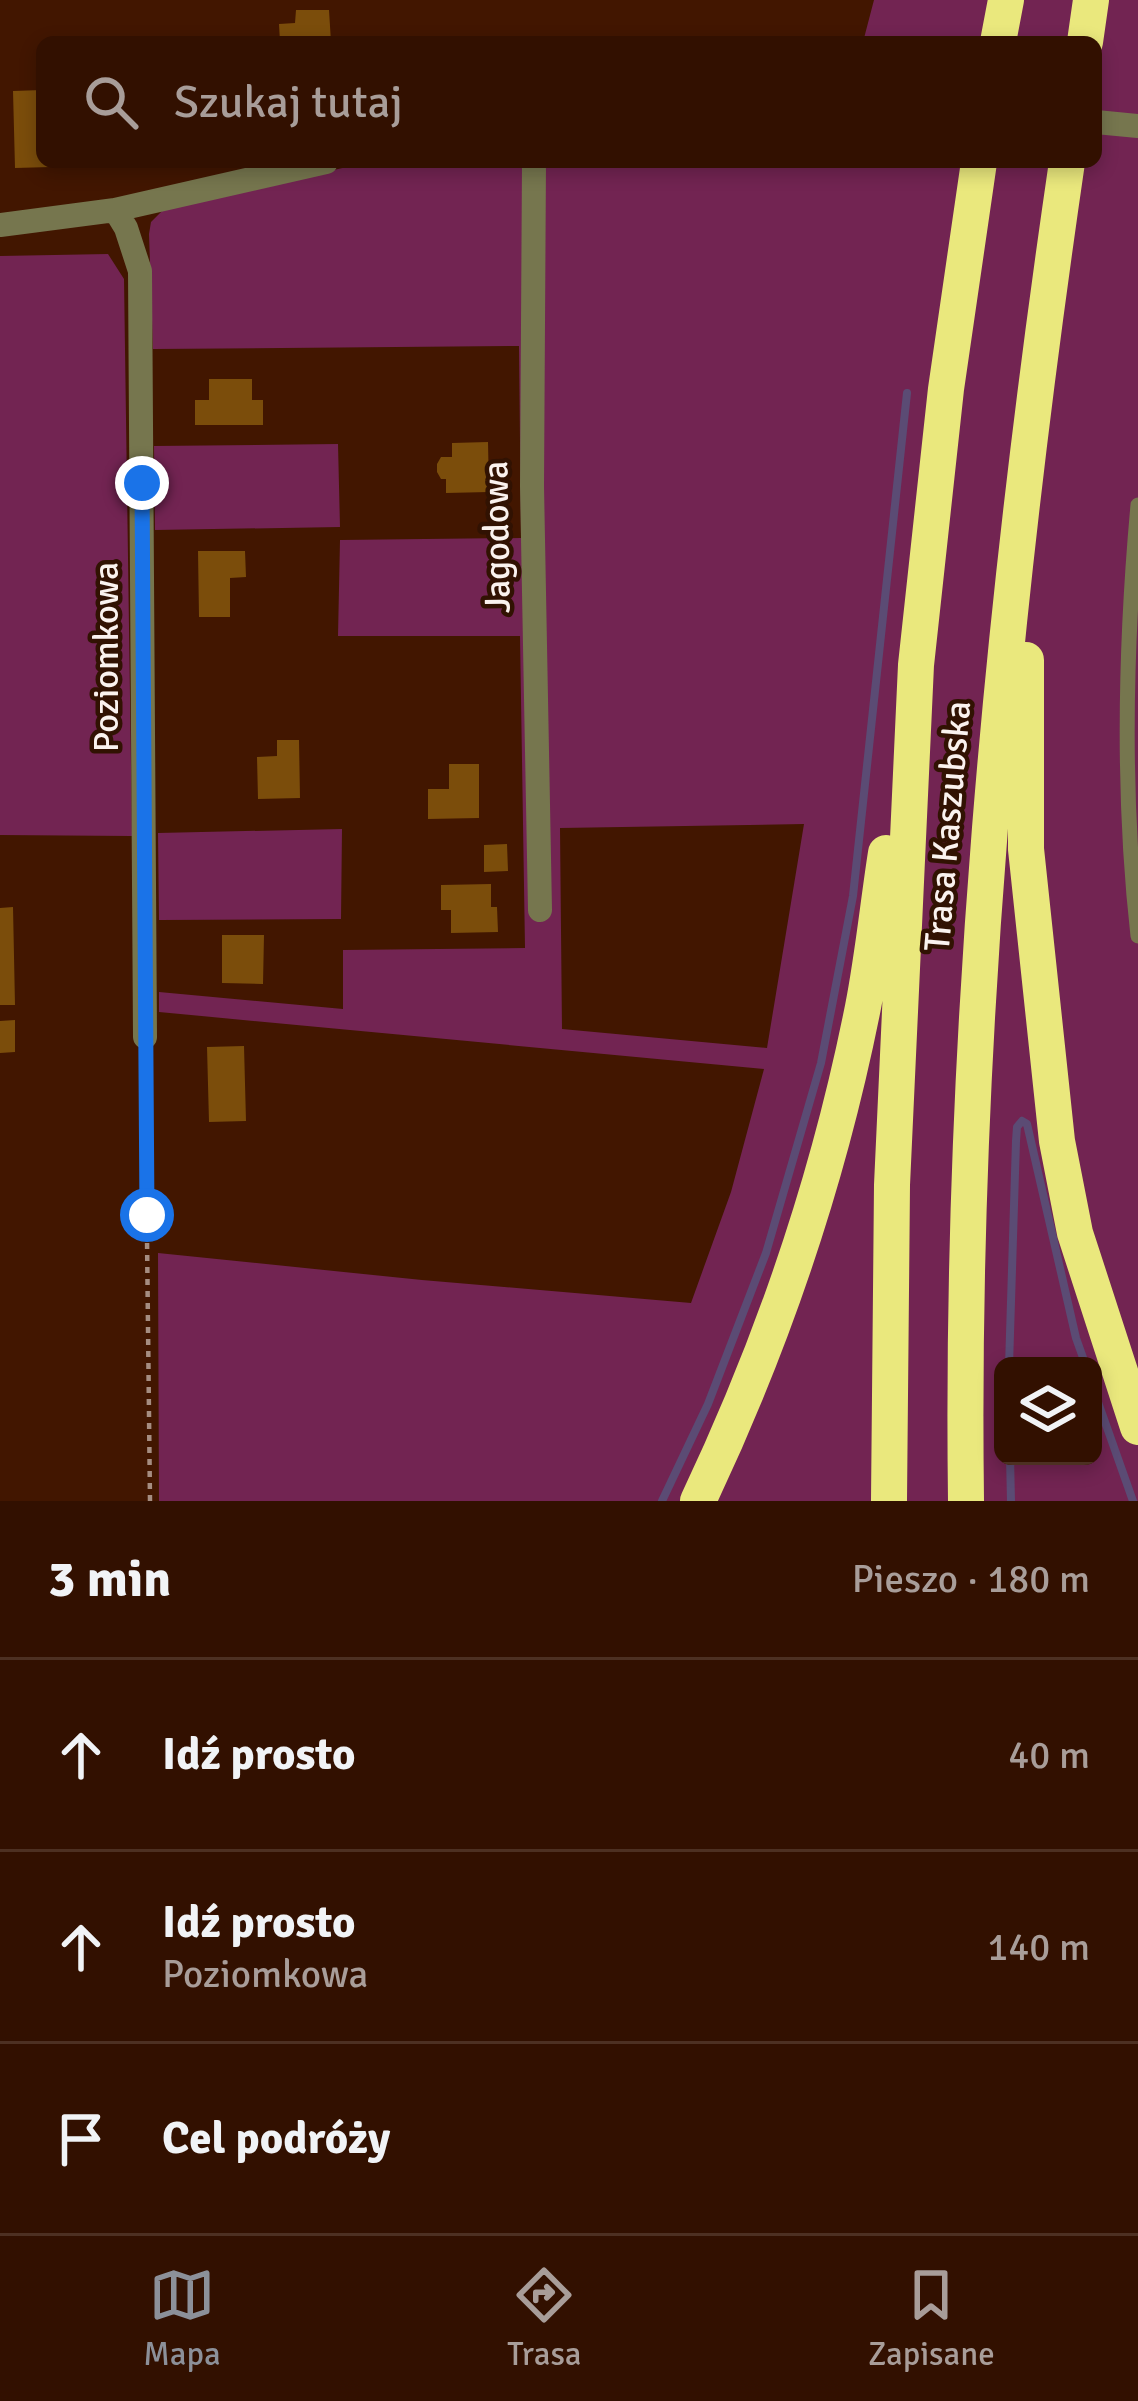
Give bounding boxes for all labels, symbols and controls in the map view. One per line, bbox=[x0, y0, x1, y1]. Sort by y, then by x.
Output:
search box bbox=[36, 36, 1102, 168]
icon: search bbox=[78, 69, 144, 135]
text: Szukaj tutaj bbox=[174, 75, 403, 130]
route end bbox=[115, 456, 169, 510]
street label: Jagodowa bbox=[473, 460, 521, 614]
street label: Poziomkowa bbox=[84, 562, 129, 752]
street label: Trasa Kaszubska bbox=[915, 699, 981, 953]
route start bbox=[120, 1188, 174, 1242]
map controls bbox=[994, 1357, 1102, 1465]
button: layers bbox=[994, 1357, 1102, 1465]
text: 3 min bbox=[48, 1548, 171, 1611]
text: Pieszo · 180 m bbox=[852, 1555, 1090, 1603]
icon: ahead bbox=[48, 1722, 114, 1788]
text: Idź prosto bbox=[162, 1727, 355, 1782]
text: 40 m bbox=[1008, 1731, 1090, 1779]
text: Idź prosto bbox=[162, 1895, 355, 1950]
icon: ahead bbox=[48, 1914, 114, 1980]
text: 140 m bbox=[987, 1923, 1090, 1971]
text: Poziomkowa bbox=[162, 1950, 368, 1998]
icon: arrive bbox=[48, 2106, 114, 2172]
text: Cel podróży bbox=[162, 2111, 390, 2166]
tab: Mapa bbox=[143, 2262, 221, 2375]
tab: Trasa bbox=[507, 2262, 582, 2375]
tab: Zapisane bbox=[868, 2262, 995, 2375]

